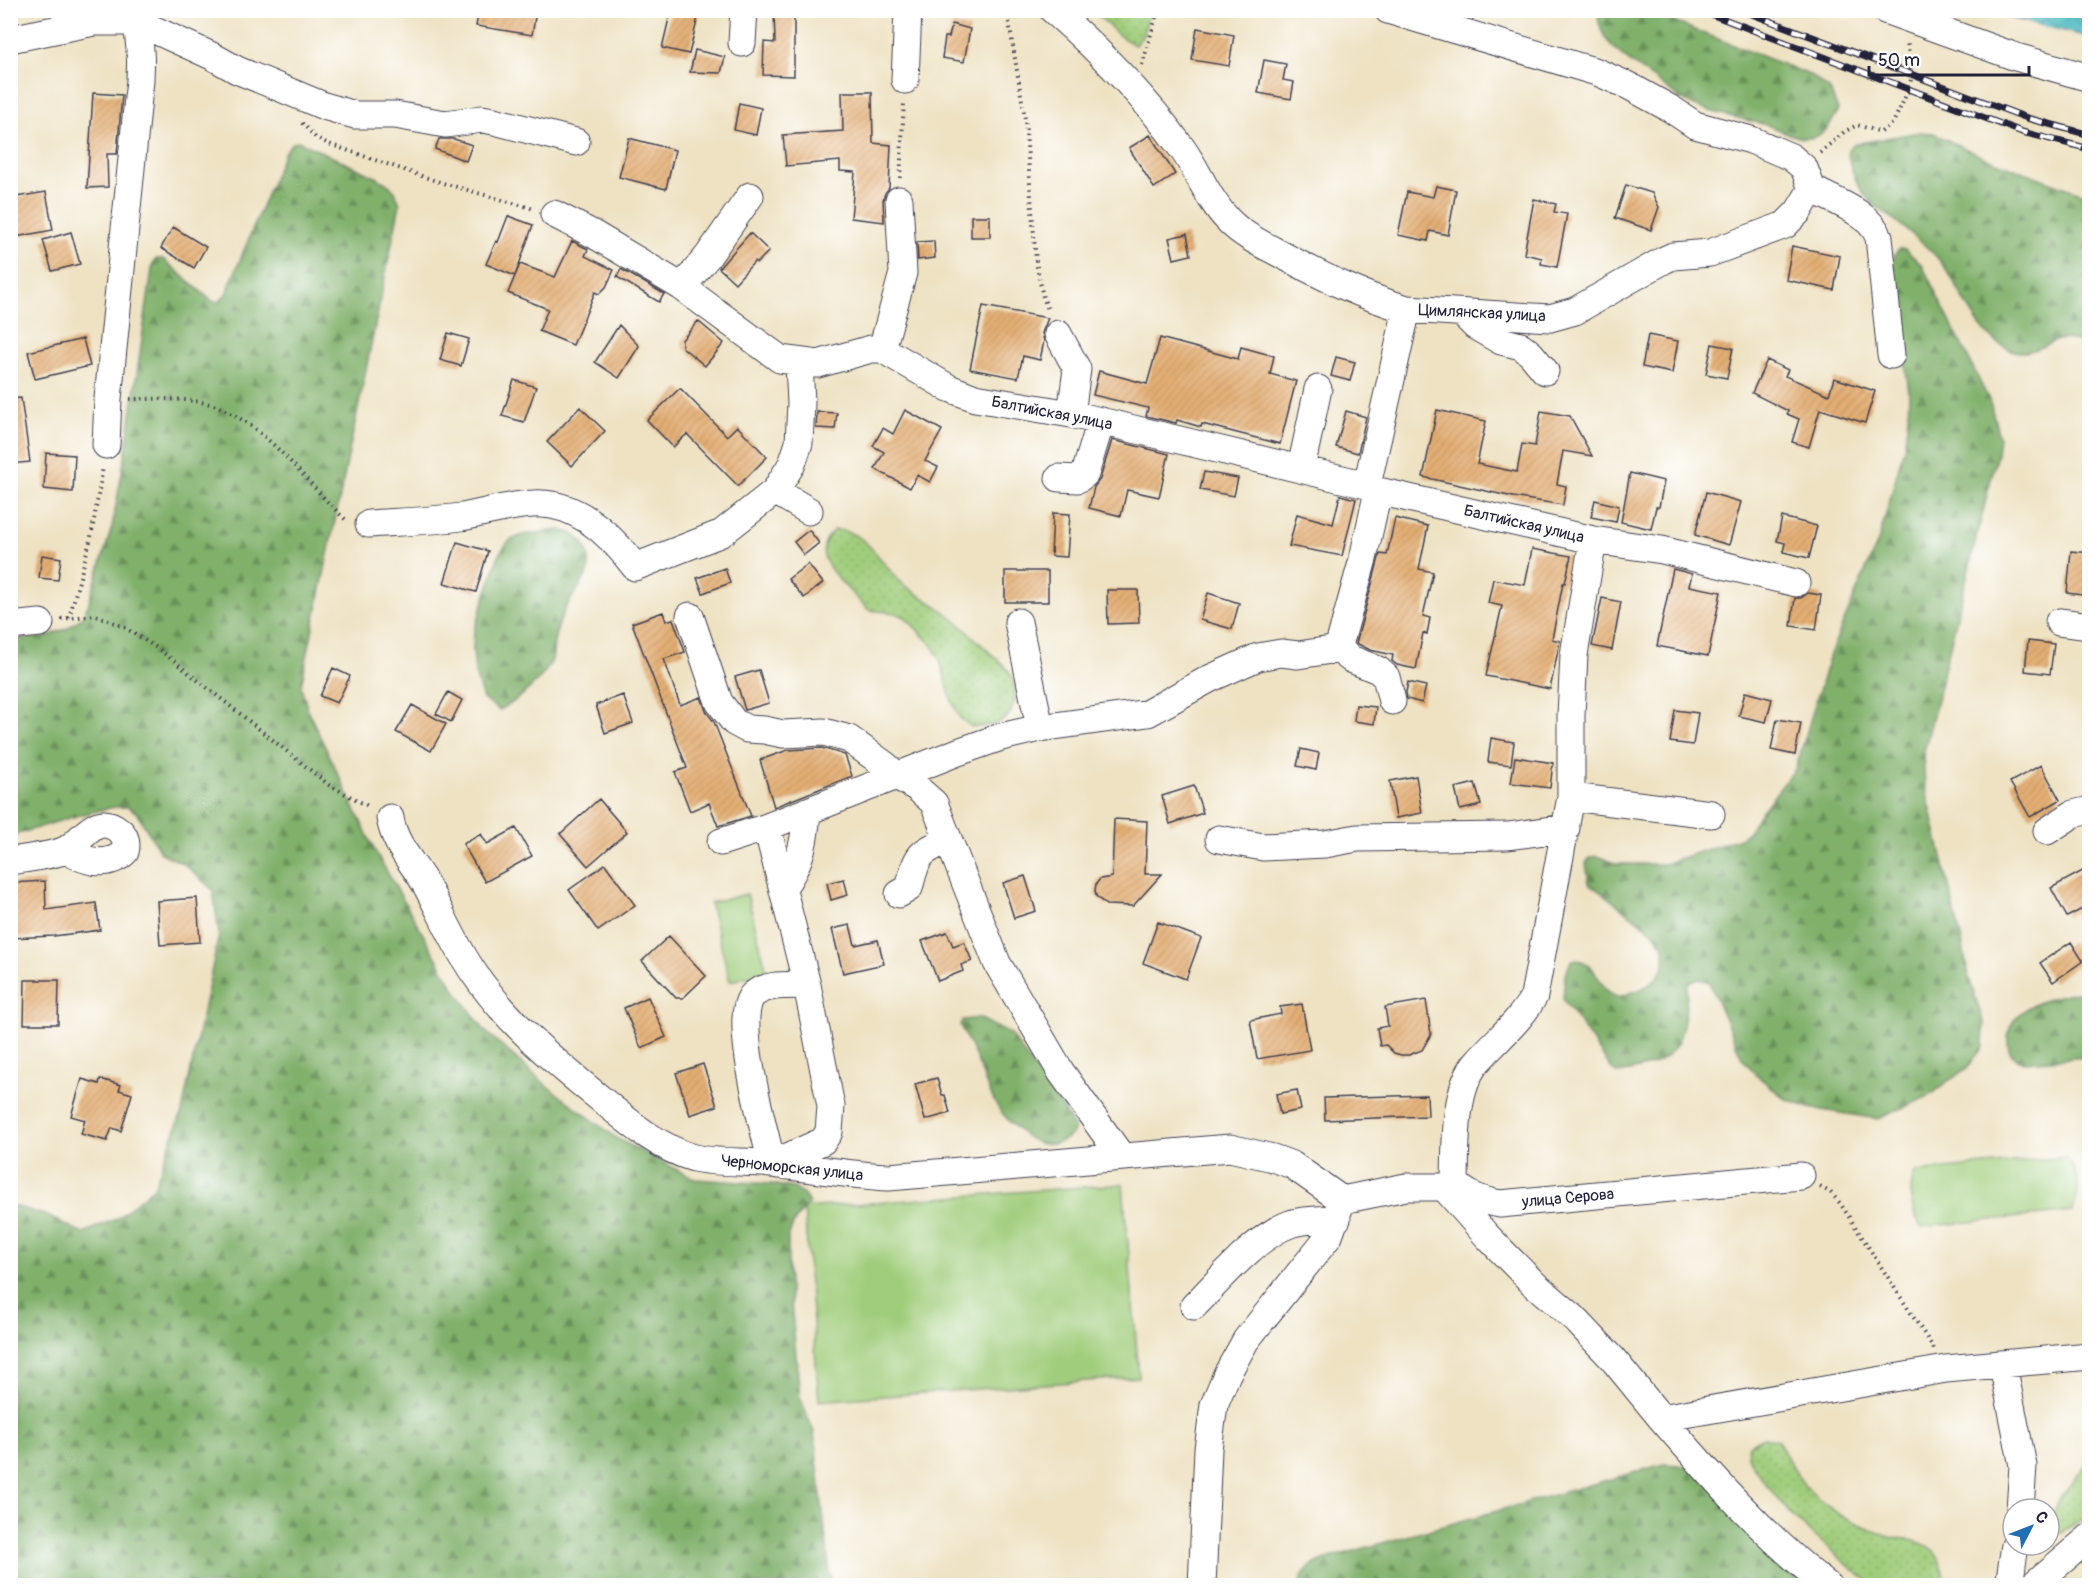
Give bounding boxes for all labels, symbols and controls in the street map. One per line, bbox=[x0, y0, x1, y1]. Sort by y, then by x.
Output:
scale bar bbox=[1869, 39, 2030, 77]
text: 50 m bbox=[1878, 49, 1920, 72]
street label: Цимлянская улица bbox=[1418, 300, 1546, 326]
street label: Балтийская улица bbox=[990, 391, 1114, 435]
street label: Балтийская улица bbox=[1462, 500, 1586, 548]
street label: Черноморская улица bbox=[720, 1151, 864, 1185]
street label: улица Серова bbox=[1520, 1184, 1615, 1212]
north arrow bbox=[2001, 1497, 2061, 1557]
text: С bbox=[2031, 1507, 2052, 1528]

